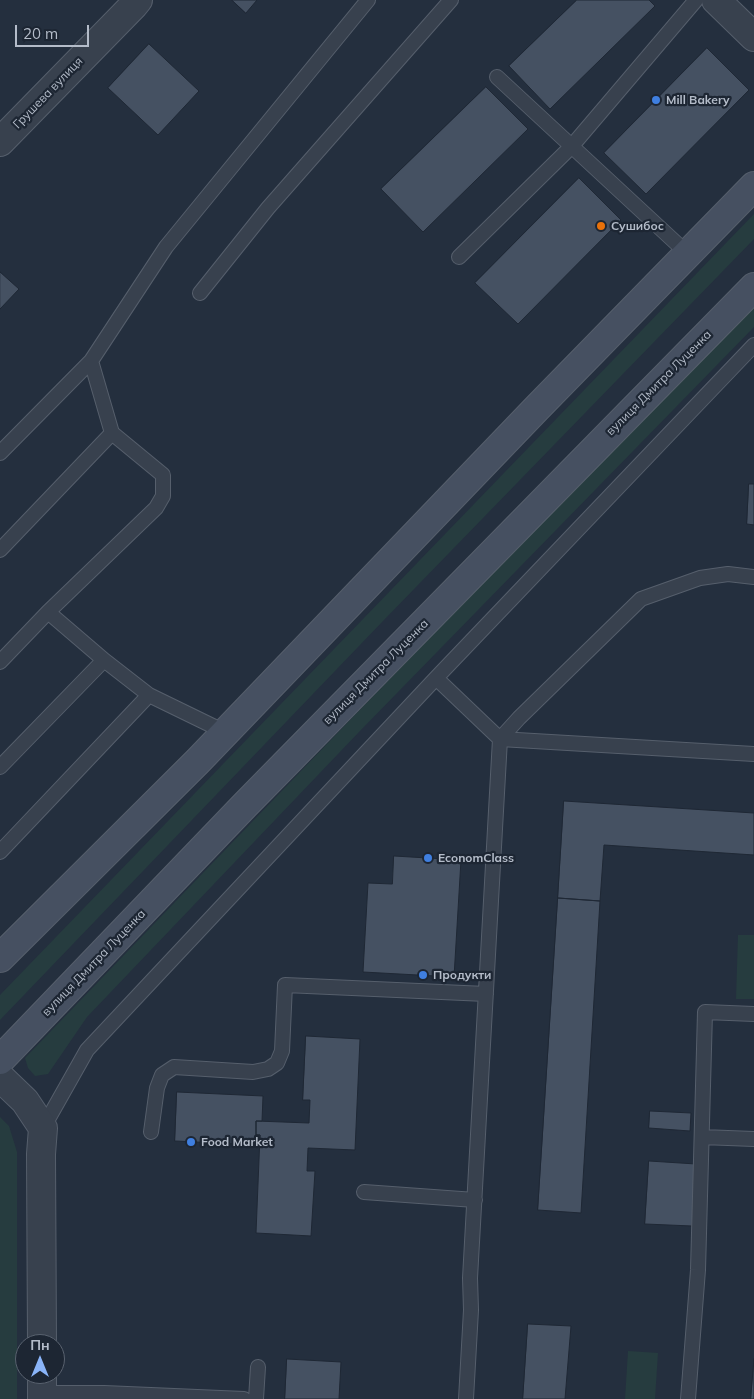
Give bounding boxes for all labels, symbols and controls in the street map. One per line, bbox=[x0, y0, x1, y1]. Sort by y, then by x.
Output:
scale bar bbox=[18, 15, 91, 47]
text: 20 m bbox=[23, 24, 58, 43]
street label: Грушева вулиця bbox=[10, 54, 86, 132]
place label: Mill Bakery bbox=[666, 93, 730, 107]
marker: Mill Bakery bbox=[650, 94, 662, 106]
place label: Сушибос bbox=[611, 219, 664, 233]
marker: Сушибос bbox=[595, 220, 607, 232]
street label: вулиця Дмитра Луценка bbox=[603, 327, 715, 439]
street label: вулиця Дмитра Луценка bbox=[320, 616, 432, 728]
place label: EconomClass bbox=[438, 851, 514, 865]
marker: EconomClass bbox=[422, 852, 434, 864]
street label: вулиця Дмитра Луценка bbox=[39, 907, 149, 1019]
place label: Продукти bbox=[433, 968, 491, 982]
marker: Продукти bbox=[417, 969, 429, 981]
place label: Food Market bbox=[201, 1135, 273, 1149]
marker: Food Market bbox=[185, 1136, 197, 1148]
north arrow bbox=[15, 1334, 65, 1384]
text: Пн bbox=[30, 1336, 50, 1354]

